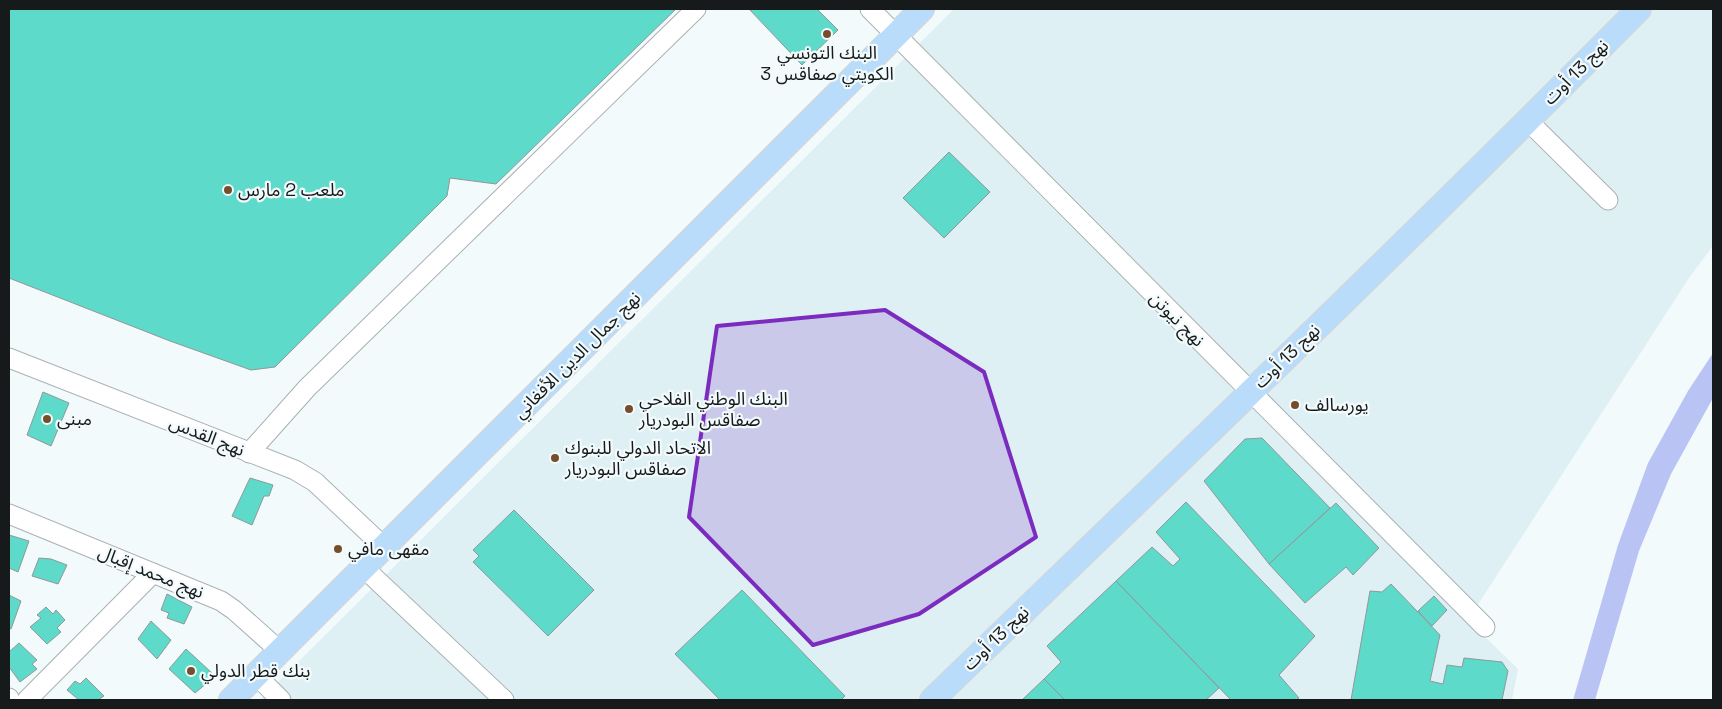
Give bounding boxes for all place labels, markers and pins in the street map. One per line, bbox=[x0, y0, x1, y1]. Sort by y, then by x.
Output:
marker: البنك التونسي الكويتي صفاقس 3 bbox=[821, 28, 833, 40]
place label: البنك التونسي الكويتي صفاقس 3 bbox=[760, 41, 894, 87]
place label: ملعب 2 مارس bbox=[238, 178, 345, 201]
marker: ملعب 2 مارس bbox=[222, 184, 234, 196]
place label: البنك الوطني الفلاحي صفاقس البودريار bbox=[638, 387, 788, 431]
place label: يورسالف bbox=[1305, 393, 1369, 416]
marker: يورسالف bbox=[1289, 399, 1301, 411]
marker: البنك الوطني الفلاحي صفاقس البودريار bbox=[623, 403, 635, 415]
place label: مبنى bbox=[57, 407, 92, 430]
marker: مبنى bbox=[41, 413, 53, 425]
place label: الاتحاد الدولي للبنوك صفاقس البودريار bbox=[564, 436, 711, 480]
marker: الاتحاد الدولي للبنوك صفاقس البودريار bbox=[549, 452, 561, 464]
place label: مقهى مافي bbox=[348, 537, 429, 562]
marker: مقهى مافي bbox=[332, 543, 344, 555]
place label: بنك قطر الدولي bbox=[201, 659, 310, 684]
marker: بنك قطر الدولي bbox=[185, 665, 197, 677]

